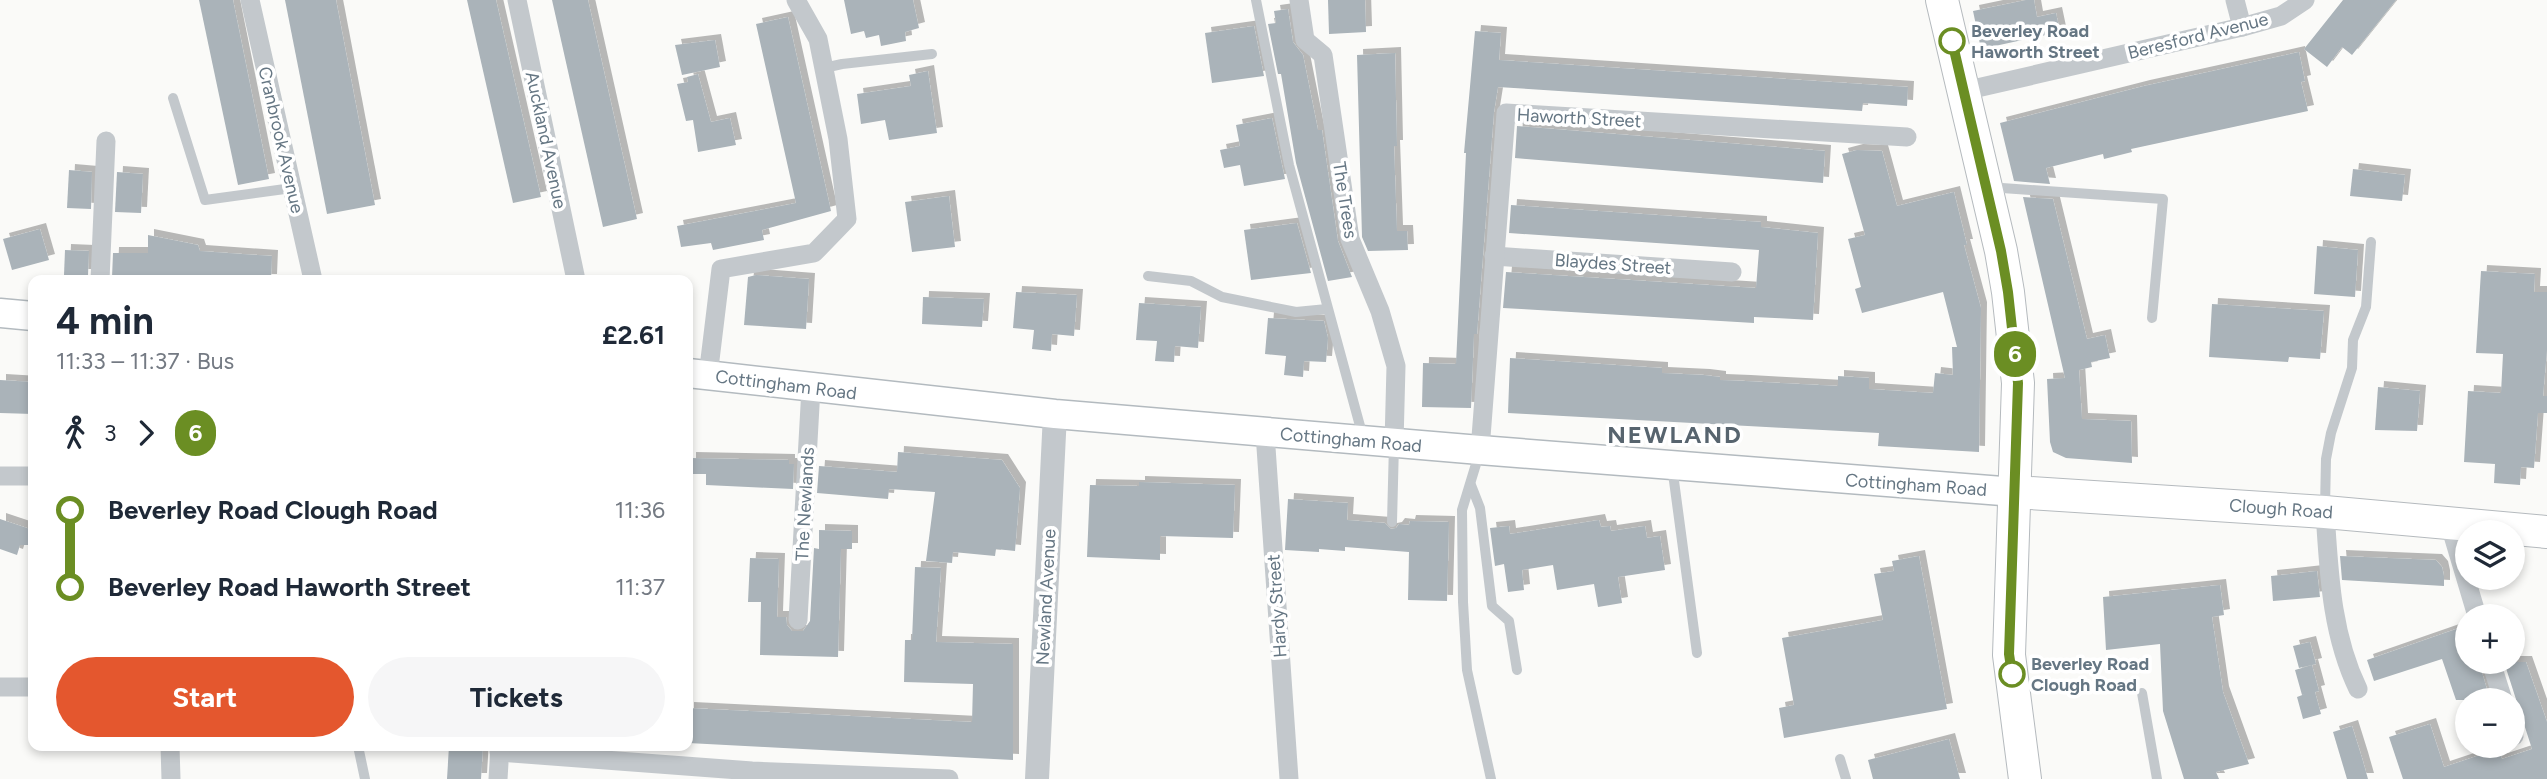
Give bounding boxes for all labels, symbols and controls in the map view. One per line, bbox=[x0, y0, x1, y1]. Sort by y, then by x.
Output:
street label: Beresford Avenue bbox=[2125, 8, 2271, 64]
place label: Beverley Road Haworth Street bbox=[1971, 20, 2100, 63]
marker: Beverley Road Haworth Street bbox=[1939, 28, 1965, 54]
street label: Cranbrook Avenue bbox=[253, 65, 309, 216]
street label: Auckland Avenue bbox=[521, 69, 571, 211]
street label: Haworth Street bbox=[1516, 104, 1642, 132]
street label: The Trees bbox=[1328, 160, 1362, 240]
street label: Blaydes Street bbox=[1554, 249, 1672, 279]
text: 4 min bbox=[56, 298, 154, 344]
text: £2.61 bbox=[602, 319, 665, 351]
line badge: 6 bbox=[1992, 331, 2038, 377]
text: 6 bbox=[2008, 339, 2022, 368]
text: 11:33 – 11:37 · Bus bbox=[56, 347, 234, 375]
street label: Cottingham Road bbox=[714, 365, 858, 405]
icon: walk bbox=[56, 414, 94, 452]
icon: forward bbox=[127, 414, 165, 452]
text: 6 bbox=[189, 418, 202, 447]
text: 3 bbox=[104, 419, 117, 447]
district label: NEWLAND bbox=[1607, 420, 1743, 449]
street label: Cottingham Road bbox=[1279, 423, 1423, 457]
street label: The Newlands bbox=[791, 446, 819, 562]
street label: Cottingham Road bbox=[1844, 469, 1988, 501]
text: Beverley Road Clough Road bbox=[108, 494, 438, 526]
street label: Clough Road bbox=[2228, 494, 2334, 524]
text: 11:36 bbox=[615, 496, 665, 524]
map controls bbox=[2455, 520, 2525, 758]
button: layers bbox=[2455, 520, 2525, 590]
street label: Newland Avenue bbox=[1031, 528, 1061, 666]
street label: Hardy Street bbox=[1262, 553, 1292, 658]
text: Beverley Road Haworth Street bbox=[108, 571, 471, 603]
text: 11:37 bbox=[615, 573, 665, 601]
button: + bbox=[2455, 604, 2525, 674]
place label: Beverley Road Clough Road bbox=[2031, 653, 2149, 696]
button: Start bbox=[56, 657, 354, 737]
button: Tickets bbox=[368, 657, 665, 737]
marker: Beverley Road Clough Road bbox=[1999, 661, 2025, 687]
button: − bbox=[2455, 688, 2525, 758]

